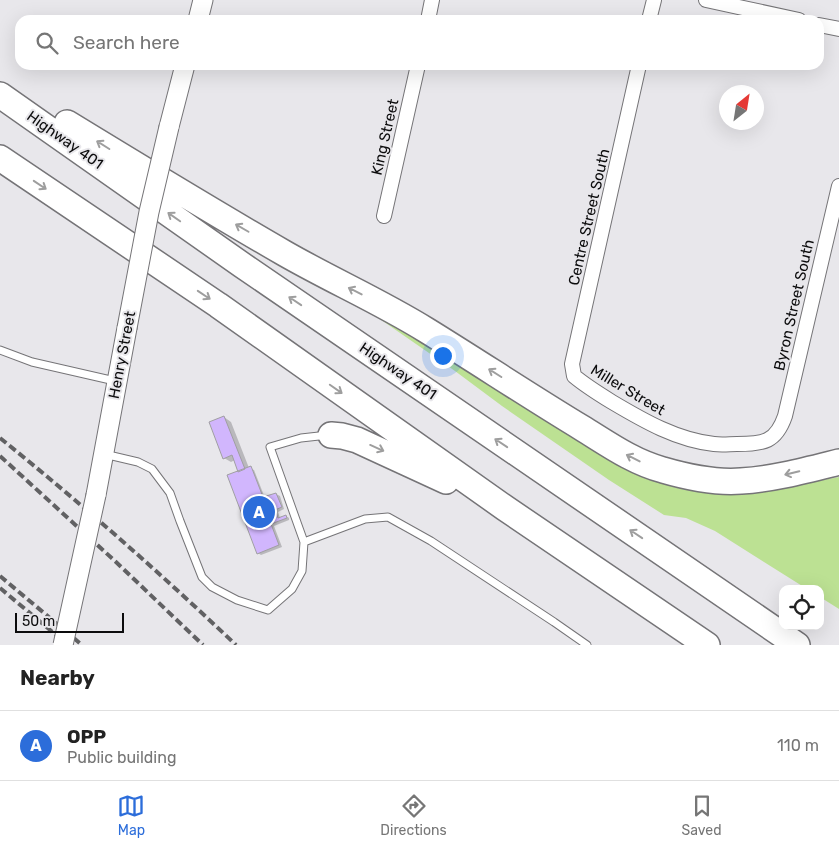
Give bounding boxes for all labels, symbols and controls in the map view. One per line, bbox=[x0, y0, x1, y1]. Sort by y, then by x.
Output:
search box bbox=[15, 15, 824, 70]
icon: search bbox=[33, 29, 61, 57]
text: Search here bbox=[73, 31, 180, 54]
north arrow bbox=[719, 85, 764, 130]
street label: King Street bbox=[367, 97, 403, 177]
street label: Highway 401 bbox=[23, 107, 107, 173]
one-way arrow bbox=[96, 139, 110, 149]
street label: Centre Street South bbox=[564, 147, 614, 287]
one-way arrow bbox=[33, 180, 47, 190]
one-way arrow bbox=[167, 212, 181, 222]
one-way arrow bbox=[236, 223, 250, 233]
street label: Byron Street South bbox=[770, 238, 818, 372]
one-way arrow bbox=[348, 286, 363, 295]
one-way arrow bbox=[196, 290, 210, 300]
one-way arrow bbox=[289, 296, 303, 306]
street label: Henry Street bbox=[105, 310, 139, 400]
street label: Highway 401 bbox=[356, 339, 440, 403]
your location bbox=[430, 343, 456, 369]
street label: Miller Street bbox=[588, 361, 669, 419]
one-way arrow bbox=[488, 368, 502, 378]
one-way arrow bbox=[329, 384, 343, 394]
one-way arrow bbox=[495, 437, 509, 447]
one-way arrow bbox=[369, 444, 384, 454]
one-way arrow bbox=[626, 453, 641, 462]
one-way arrow bbox=[784, 469, 800, 478]
pin: A bbox=[243, 493, 275, 531]
one-way arrow bbox=[629, 529, 643, 539]
map controls bbox=[779, 585, 824, 630]
button: locate bbox=[779, 585, 824, 630]
scale bar bbox=[15, 610, 124, 633]
text: 50 m bbox=[22, 613, 55, 630]
text: Nearby bbox=[20, 665, 95, 690]
text: OPP bbox=[67, 725, 106, 748]
text: A bbox=[30, 736, 42, 755]
text: 110 m bbox=[777, 736, 819, 755]
text: Public building bbox=[67, 748, 177, 767]
tab: Map bbox=[117, 792, 145, 839]
tab: Directions bbox=[380, 792, 447, 839]
tab: Saved bbox=[682, 792, 722, 839]

